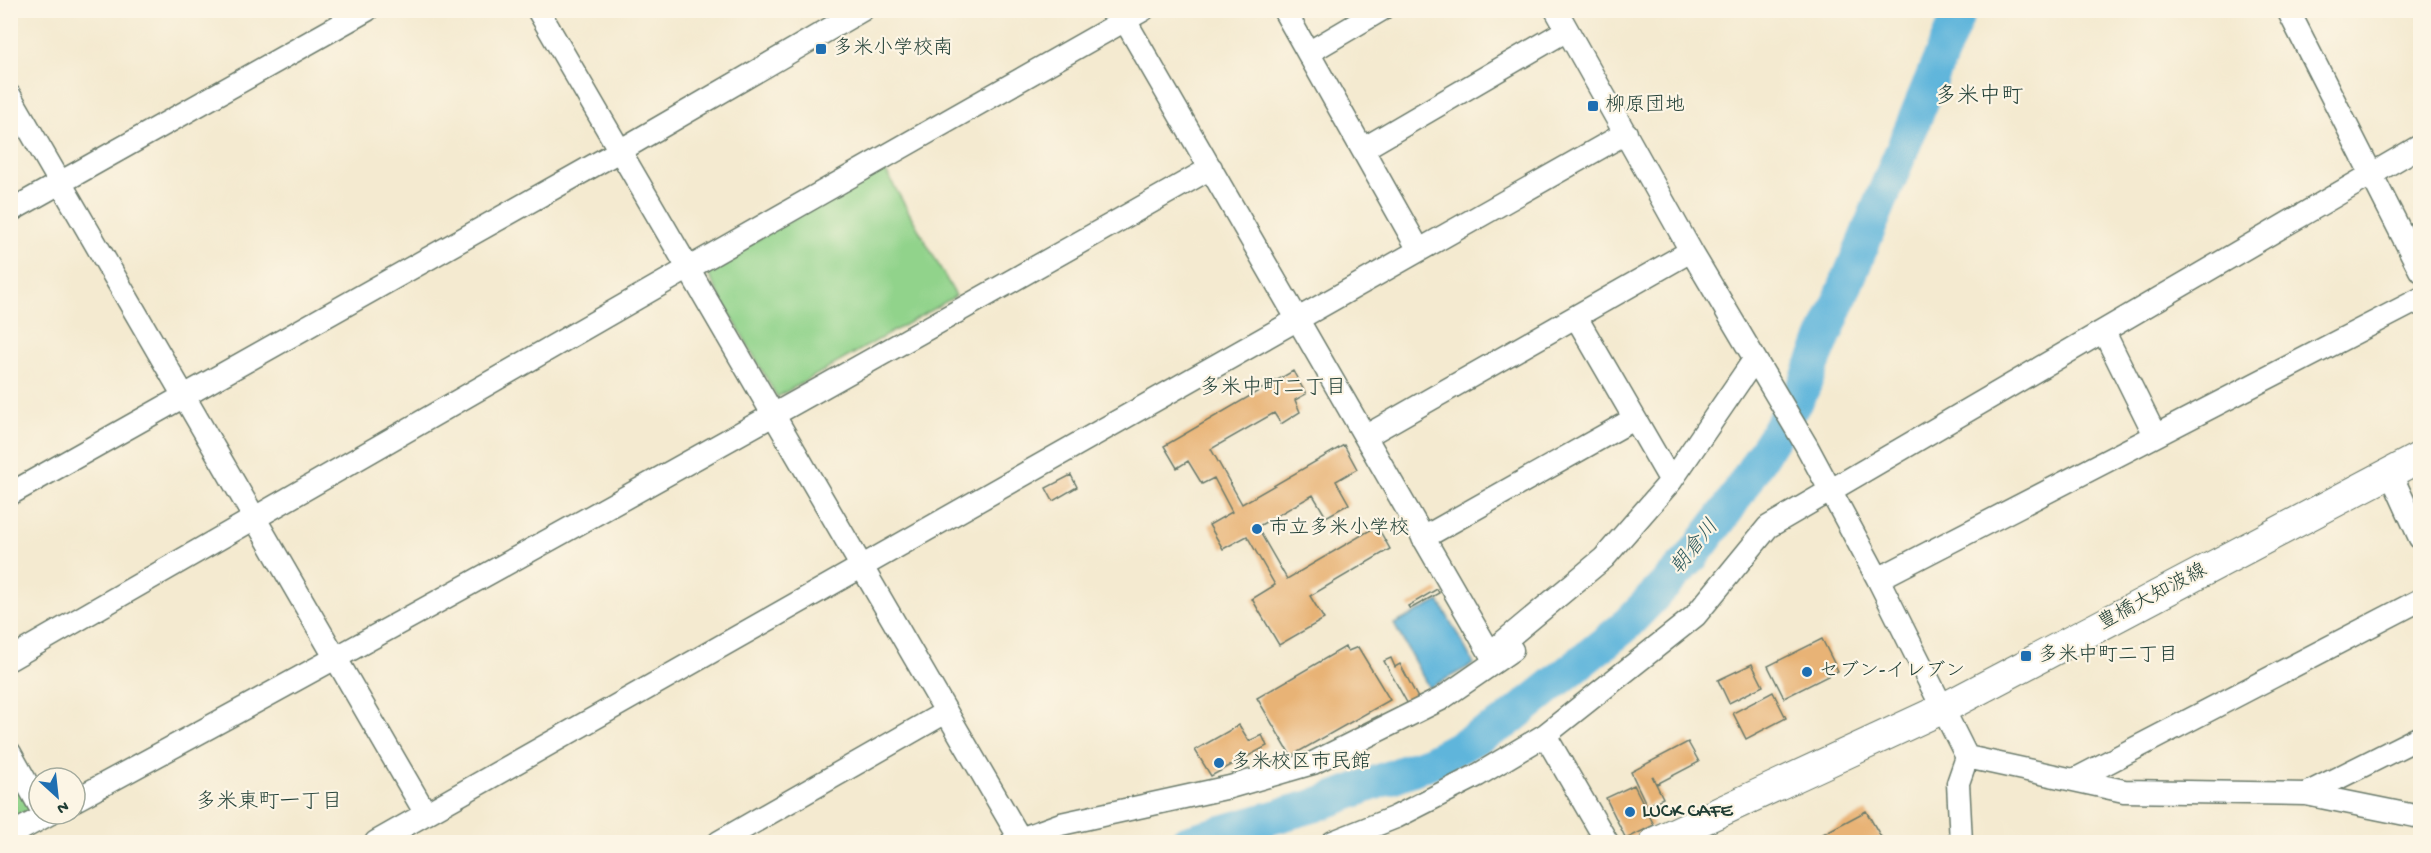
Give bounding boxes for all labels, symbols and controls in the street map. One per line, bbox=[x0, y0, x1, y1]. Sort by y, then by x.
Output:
place label: 多米小学校南 bbox=[833, 36, 953, 61]
marker: 多米小学校南 bbox=[814, 42, 828, 56]
district label: 多米中町 bbox=[1935, 83, 2023, 111]
place label: 柳原団地 bbox=[1605, 94, 1685, 118]
marker: 柳原団地 bbox=[1586, 99, 1600, 113]
district label: 多米中町二丁目 bbox=[1200, 375, 1347, 402]
water label: 朝倉川 bbox=[1665, 514, 1726, 580]
place label: 市立多米小学校 bbox=[1269, 516, 1409, 541]
marker: 市立多米小学校 bbox=[1250, 522, 1264, 536]
street label: 豊橋大知波線 bbox=[2094, 558, 2211, 636]
place label: 多米中町二丁目 bbox=[2038, 643, 2178, 668]
marker: 多米中町二丁目 bbox=[2019, 649, 2033, 663]
place label: セブン-イレブン bbox=[1819, 660, 1965, 684]
marker: セブン-イレブン bbox=[1800, 665, 1814, 679]
place label: 多米校区市民館 bbox=[1231, 750, 1371, 775]
marker: 多米校区市民館 bbox=[1212, 756, 1226, 770]
north arrow bbox=[27, 766, 87, 826]
district label: 多米東町一丁目 bbox=[196, 789, 343, 816]
text: N bbox=[53, 795, 71, 817]
place label: LUCK CAFE bbox=[1642, 801, 1734, 824]
marker: LUCK CAFE bbox=[1623, 805, 1637, 819]

